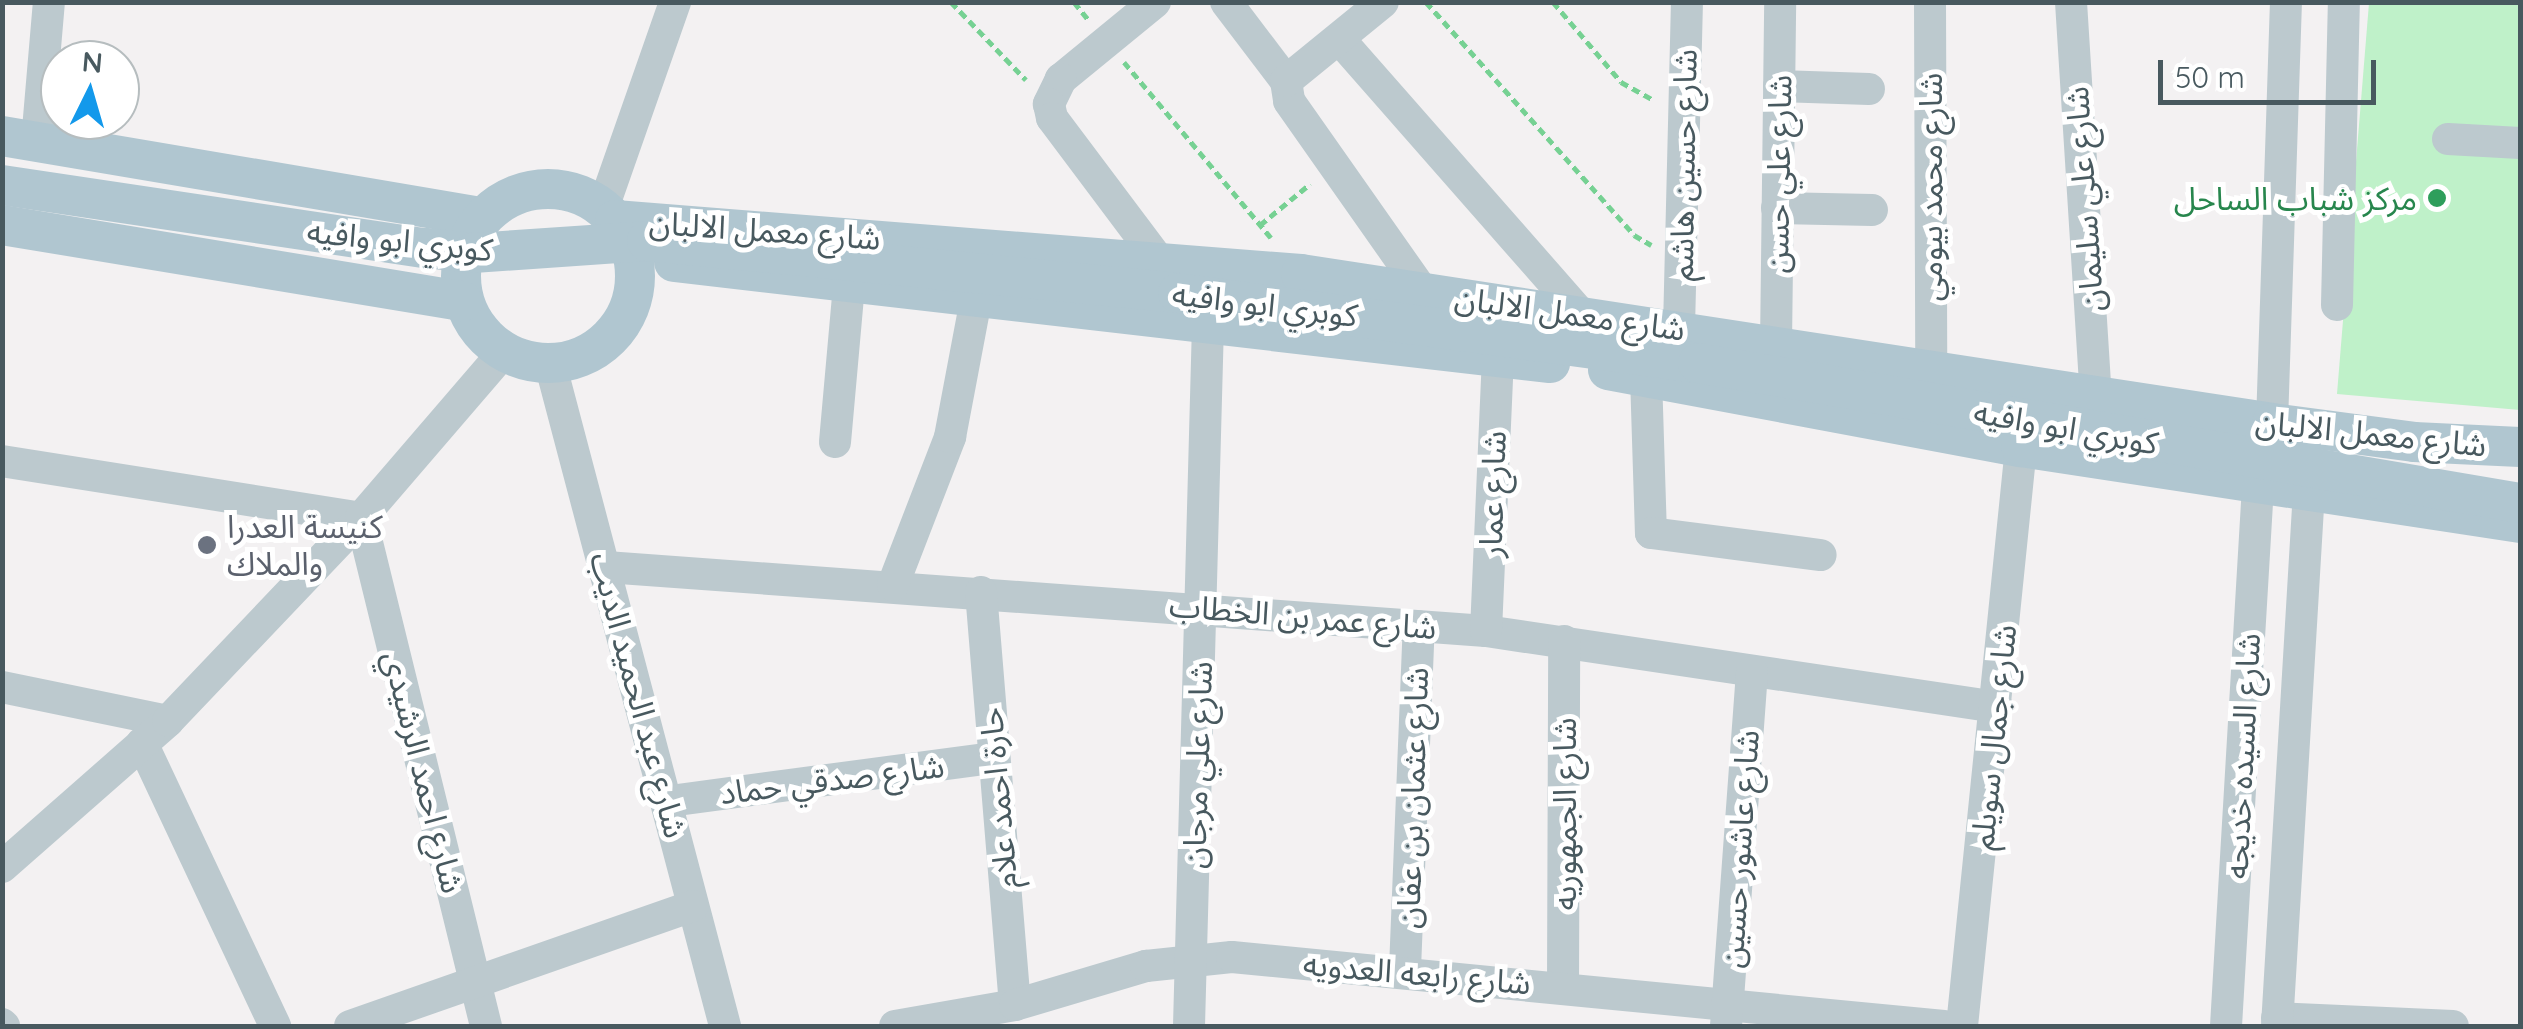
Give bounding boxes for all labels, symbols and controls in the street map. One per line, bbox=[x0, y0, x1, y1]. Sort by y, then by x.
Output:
north arrow bbox=[40, 40, 140, 140]
scale bar bbox=[2163, 40, 2380, 102]
text: N bbox=[81, 43, 104, 80]
street label: شارع حسين هاشم bbox=[1662, 49, 1704, 281]
text: 50 m bbox=[2175, 58, 2245, 96]
street label: شارع محمد بيومي bbox=[1911, 73, 1949, 301]
street label: شارع علي حسن bbox=[1757, 74, 1799, 274]
street label: شارع علي سليمان bbox=[2057, 85, 2111, 313]
place label: مركز شباب الساحل bbox=[2174, 179, 2417, 217]
marker: مركز شباب الساحل bbox=[2426, 187, 2448, 209]
street label: شارع معمل الالبان bbox=[648, 203, 882, 257]
street label: كوبري ابو وافيه bbox=[305, 211, 495, 269]
street label: كوبري ابو وافيه bbox=[1170, 274, 1360, 334]
street label: شارع معمل الالبان bbox=[1452, 278, 1688, 348]
street label: كوبري ابو وافيه bbox=[1971, 392, 2161, 462]
street label: شارع معمل الالبان bbox=[2254, 402, 2488, 464]
street label: شارع عمار bbox=[1471, 430, 1513, 558]
place label: كنيسة العدرا والملاك bbox=[227, 508, 383, 583]
marker: كنيسة العدرا والملاك bbox=[196, 534, 218, 556]
street label: شارع عبد الحميد الديب bbox=[582, 548, 696, 842]
street label: شارع عمر بن الخطاب bbox=[1168, 585, 1438, 647]
street label: شارع جمال سويلم bbox=[1962, 623, 2024, 851]
street label: شارع السيده خديجه bbox=[2216, 632, 2268, 880]
street label: شارع احمد الرشيدي bbox=[375, 647, 473, 897]
street label: شارع علي مرجان bbox=[1174, 661, 1220, 869]
street label: شارع عثمان بن عفان bbox=[1388, 667, 1436, 929]
street label: حارة احمد علام bbox=[971, 706, 1025, 890]
street label: شارع الجمهوريه bbox=[1545, 717, 1583, 911]
street label: شارع عاشور حسين bbox=[1712, 729, 1766, 969]
street label: شارع صدقي حماد bbox=[718, 746, 946, 812]
street label: شارع رابعه العدويه bbox=[1302, 944, 1532, 1002]

